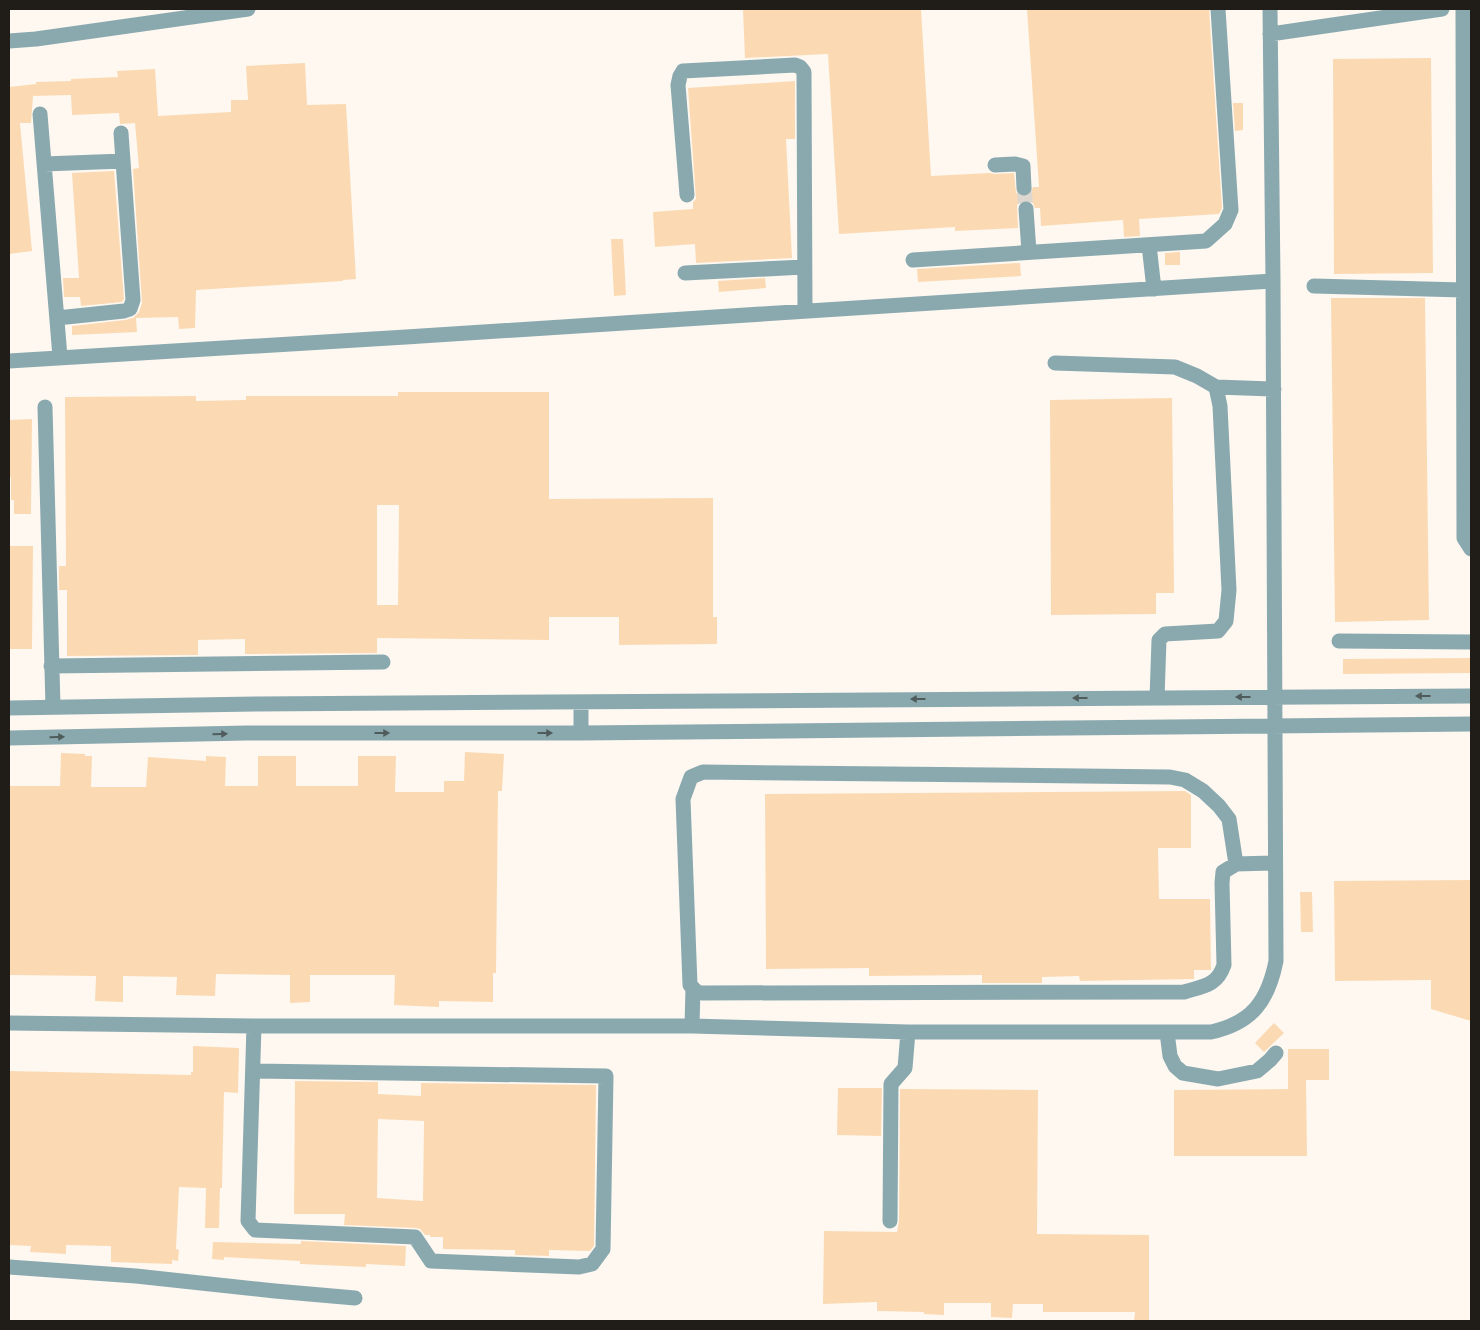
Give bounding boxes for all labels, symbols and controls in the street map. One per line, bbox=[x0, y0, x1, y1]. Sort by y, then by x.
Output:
one-way arrow bbox=[1414, 692, 1430, 700]
one-way arrow bbox=[1234, 693, 1250, 701]
one-way arrow bbox=[1072, 694, 1088, 702]
one-way arrow bbox=[909, 695, 925, 703]
one-way arrow bbox=[375, 729, 391, 737]
one-way arrow bbox=[537, 729, 553, 737]
one-way arrow bbox=[212, 730, 228, 738]
one-way arrow bbox=[50, 733, 66, 741]

